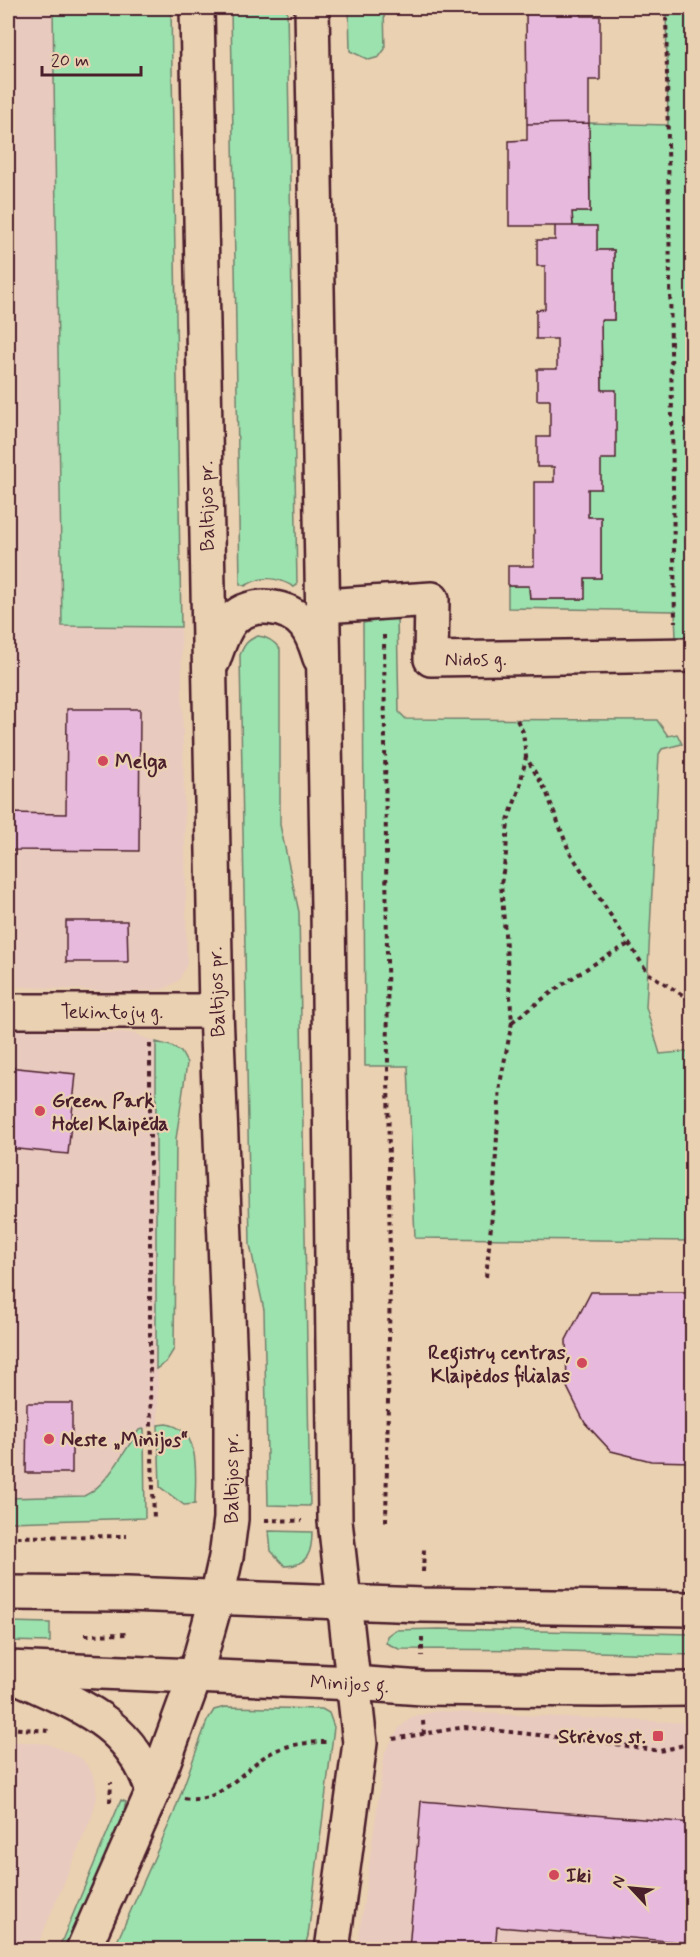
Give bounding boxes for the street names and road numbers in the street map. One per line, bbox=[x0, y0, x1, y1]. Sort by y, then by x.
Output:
street label: Baltijos pr. bbox=[193, 460, 222, 552]
street label: Nidos g. bbox=[444, 646, 507, 674]
street label: Baltijos pr. bbox=[202, 946, 233, 1038]
street label: Tekintojų g. bbox=[61, 999, 163, 1026]
street label: Baltijos pr. bbox=[219, 1433, 246, 1524]
street label: Minijos g. bbox=[309, 1669, 390, 1702]

